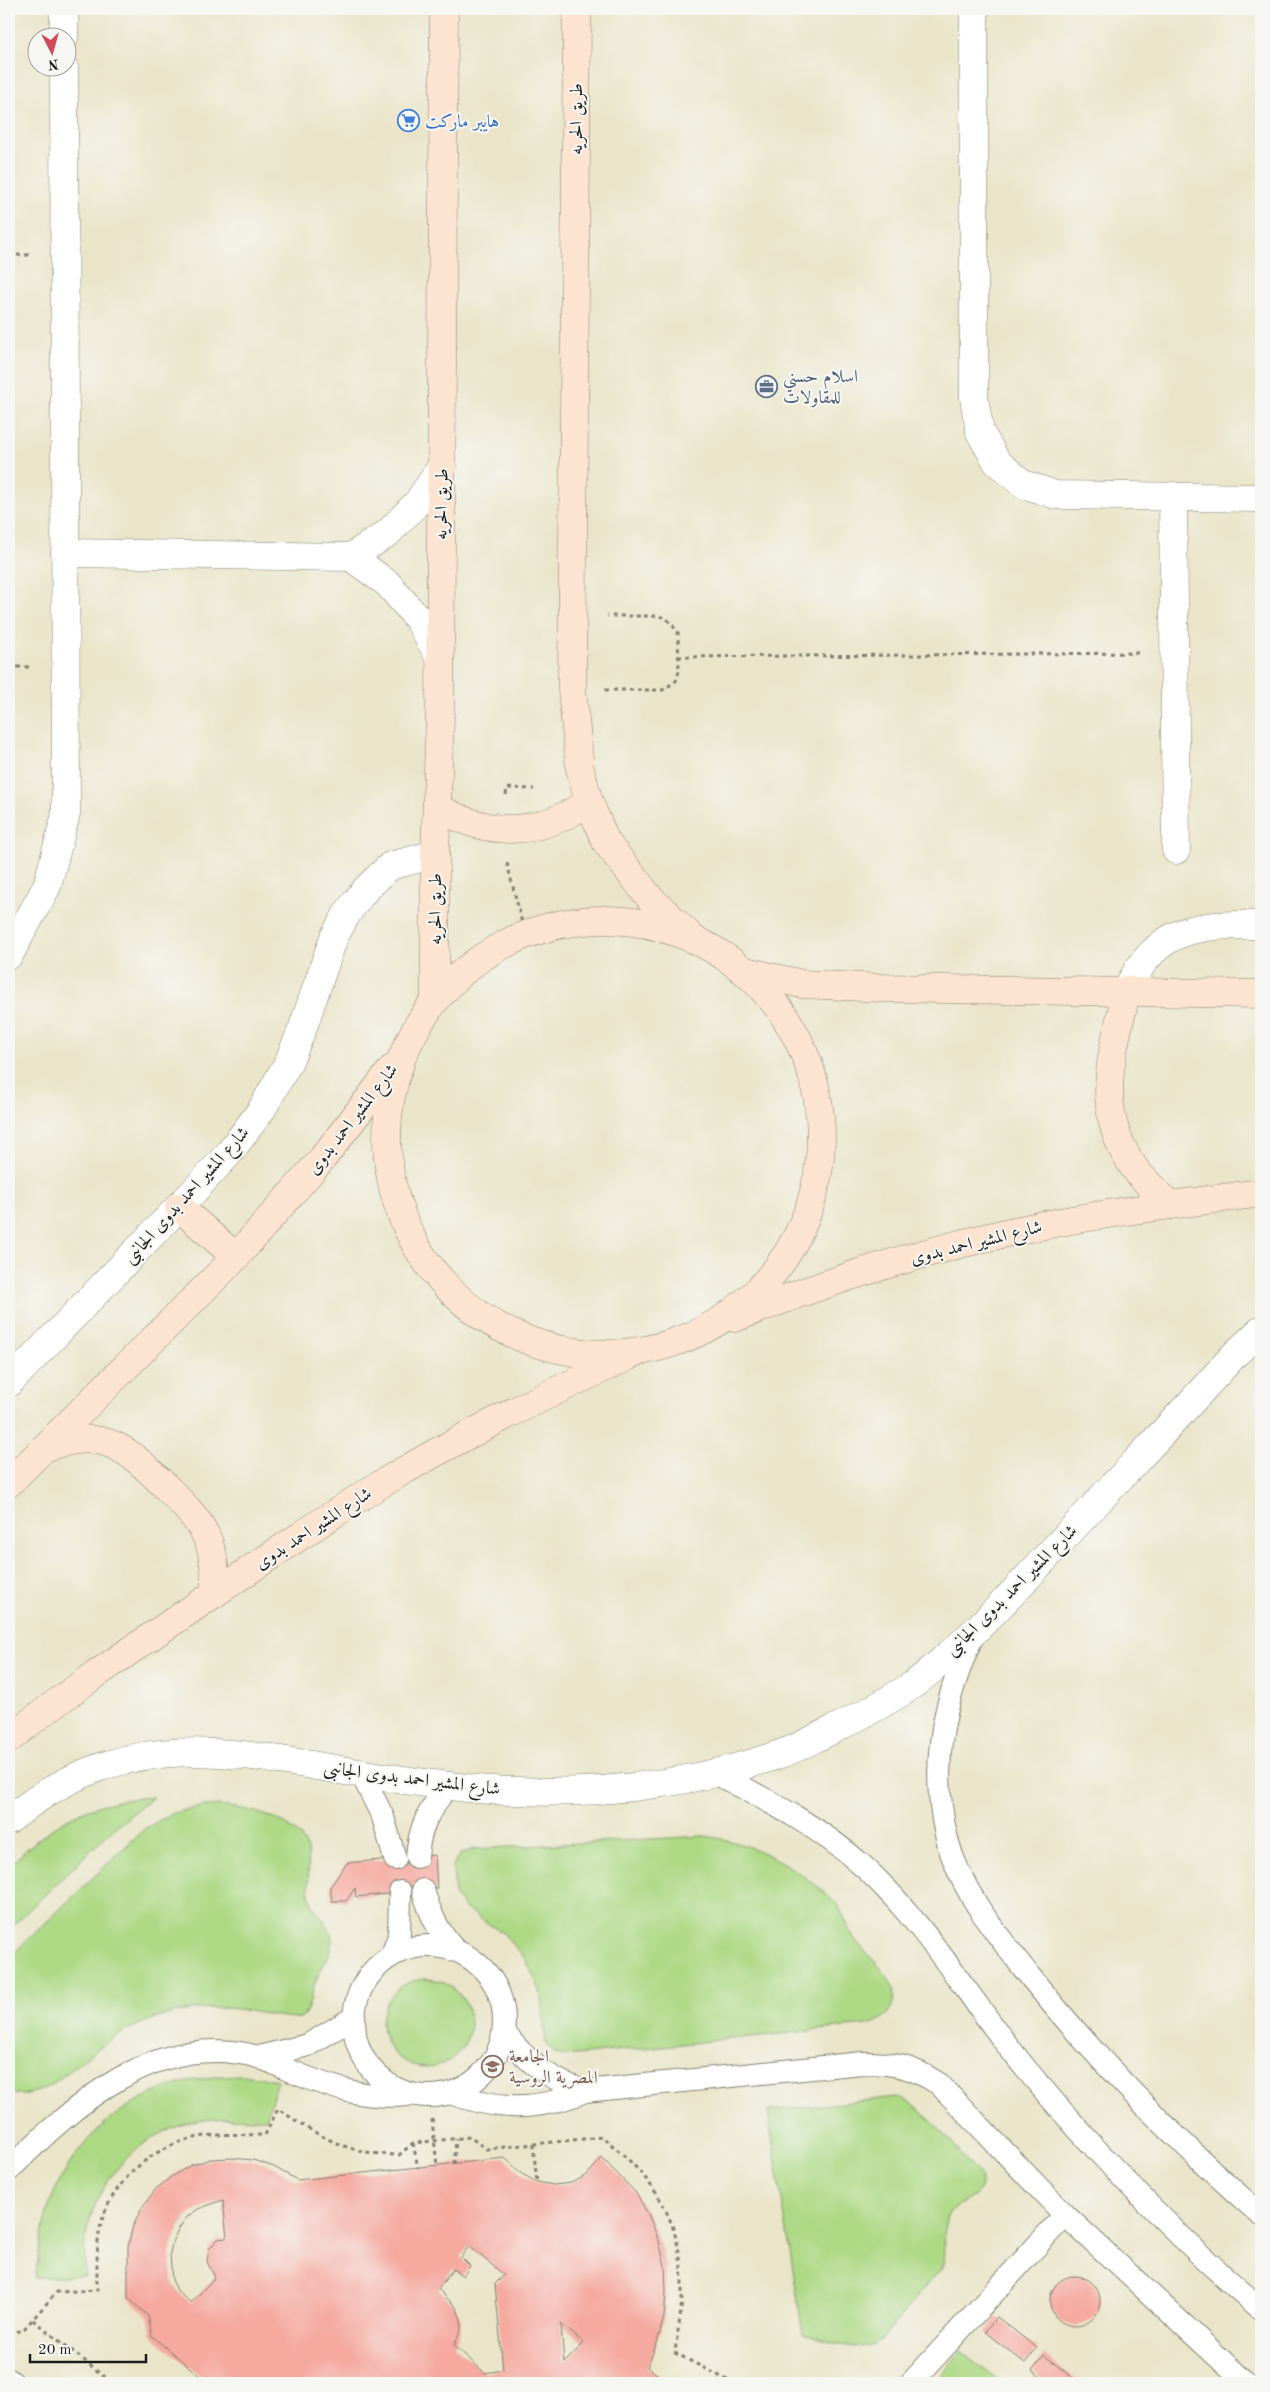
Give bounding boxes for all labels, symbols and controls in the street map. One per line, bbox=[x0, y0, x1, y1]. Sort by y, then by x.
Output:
north arrow bbox=[28, 28, 78, 78]
text: N bbox=[47, 56, 59, 71]
street label: طريق الحريه bbox=[568, 83, 588, 155]
supermarket icon: هايبر ماركت bbox=[397, 109, 421, 133]
place label: هايبر ماركت bbox=[425, 113, 499, 132]
place label: اسلام حسني للمقاولات bbox=[783, 368, 858, 408]
office icon: اسلام حسني للمقاولات bbox=[755, 374, 779, 398]
street label: طريق الحريه bbox=[432, 468, 454, 540]
street label: طريق الحريه bbox=[427, 873, 447, 945]
street label: شارع المشير احمد بدوى bbox=[304, 1061, 405, 1181]
street label: شارع المشير احمد بدوى الجانبى bbox=[121, 1124, 257, 1271]
street label: شارع المشير احمد بدوى bbox=[909, 1218, 1045, 1273]
street label: شارع المشير احمد بدوى bbox=[252, 1485, 378, 1577]
street label: شارع المشير احمد بدوى الجانبى bbox=[943, 1522, 1084, 1663]
street label: شارع المشير احمد بدوى الجانبى bbox=[322, 1759, 501, 1804]
place label: الجامعة المصرية الروسية bbox=[509, 2048, 598, 2089]
school or university icon: الجامعة المصرية الروسية bbox=[481, 2054, 505, 2078]
scale bar bbox=[30, 2332, 146, 2364]
text: 20 m bbox=[38, 2343, 72, 2358]

